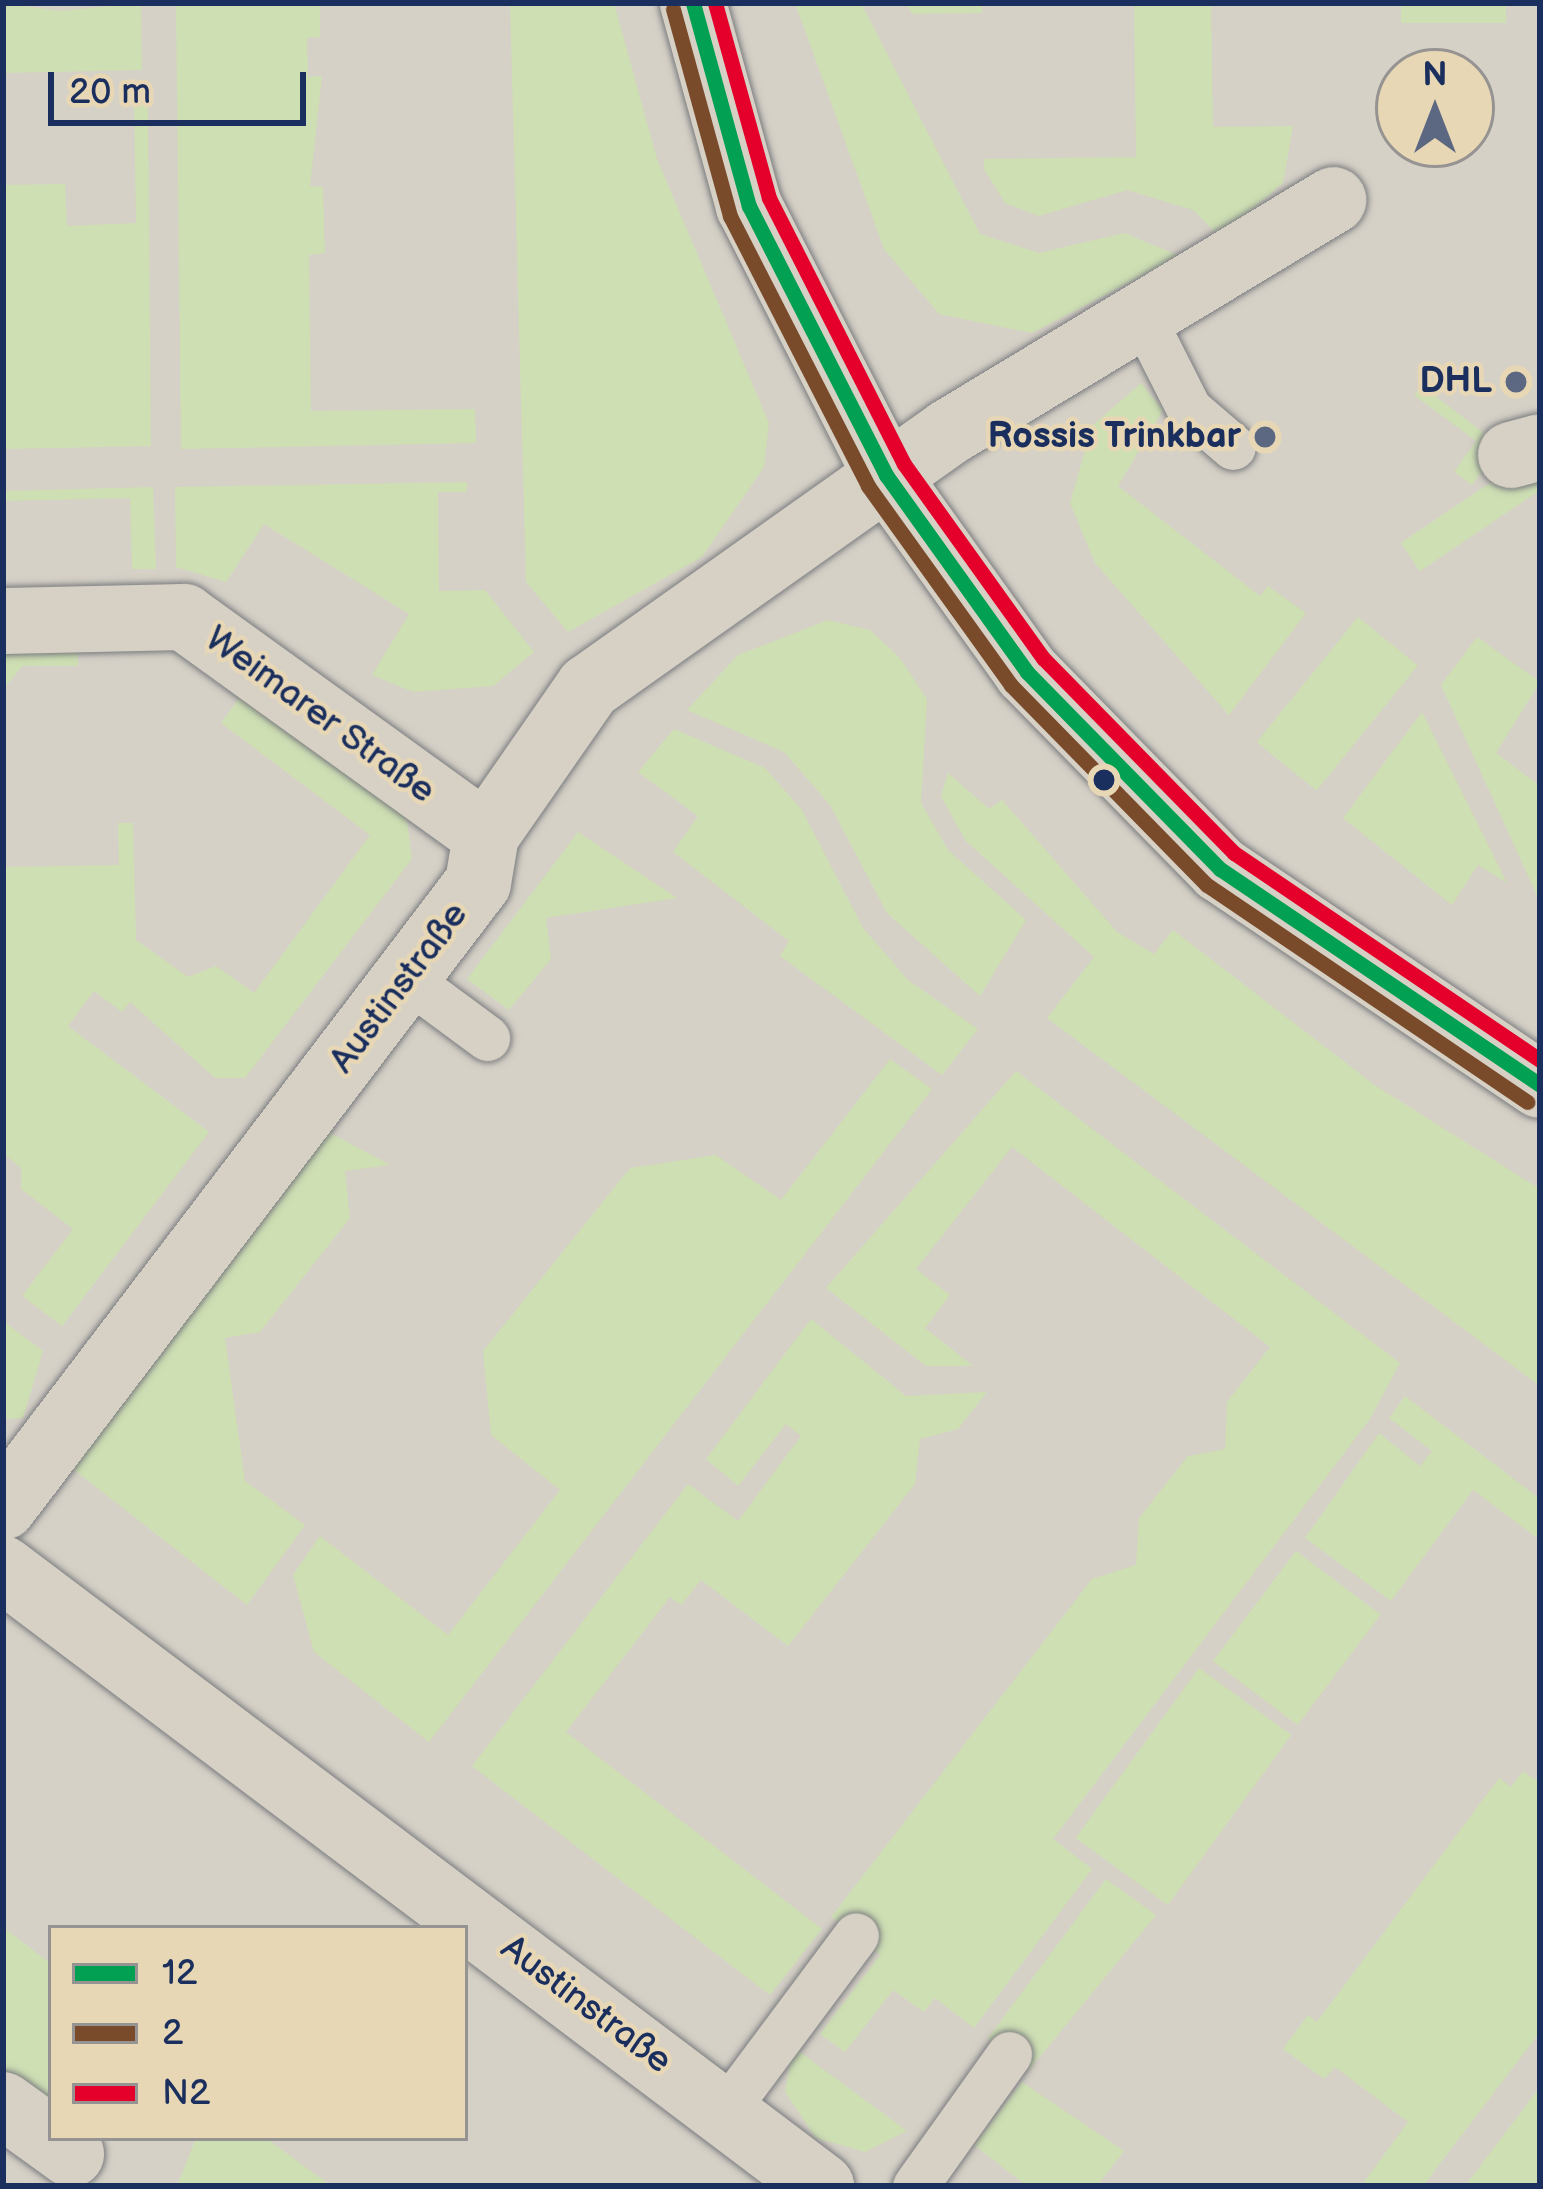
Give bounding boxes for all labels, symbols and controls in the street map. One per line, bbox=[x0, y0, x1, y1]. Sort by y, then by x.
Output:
scale bar bbox=[54, 48, 312, 122]
north arrow bbox=[1375, 48, 1495, 168]
text: N bbox=[1423, 55, 1447, 95]
text: 20 m bbox=[69, 71, 151, 114]
place label: DHL bbox=[1420, 360, 1492, 404]
marker: DHL bbox=[1503, 369, 1529, 395]
place label: Rossis Trinkbar bbox=[988, 415, 1241, 459]
marker: Rossis Trinkbar bbox=[1252, 424, 1278, 450]
street label: Weimarer Straße bbox=[196, 617, 444, 813]
unlabelled marker bbox=[1093, 769, 1115, 791]
street label: Austinstraße bbox=[321, 894, 477, 1082]
legend bbox=[48, 1925, 468, 2141]
street label: Austinstraße bbox=[492, 1927, 680, 2083]
text: 12 bbox=[162, 1952, 197, 1995]
text: 2 bbox=[162, 2012, 183, 2055]
text: N2 bbox=[162, 2072, 210, 2115]

